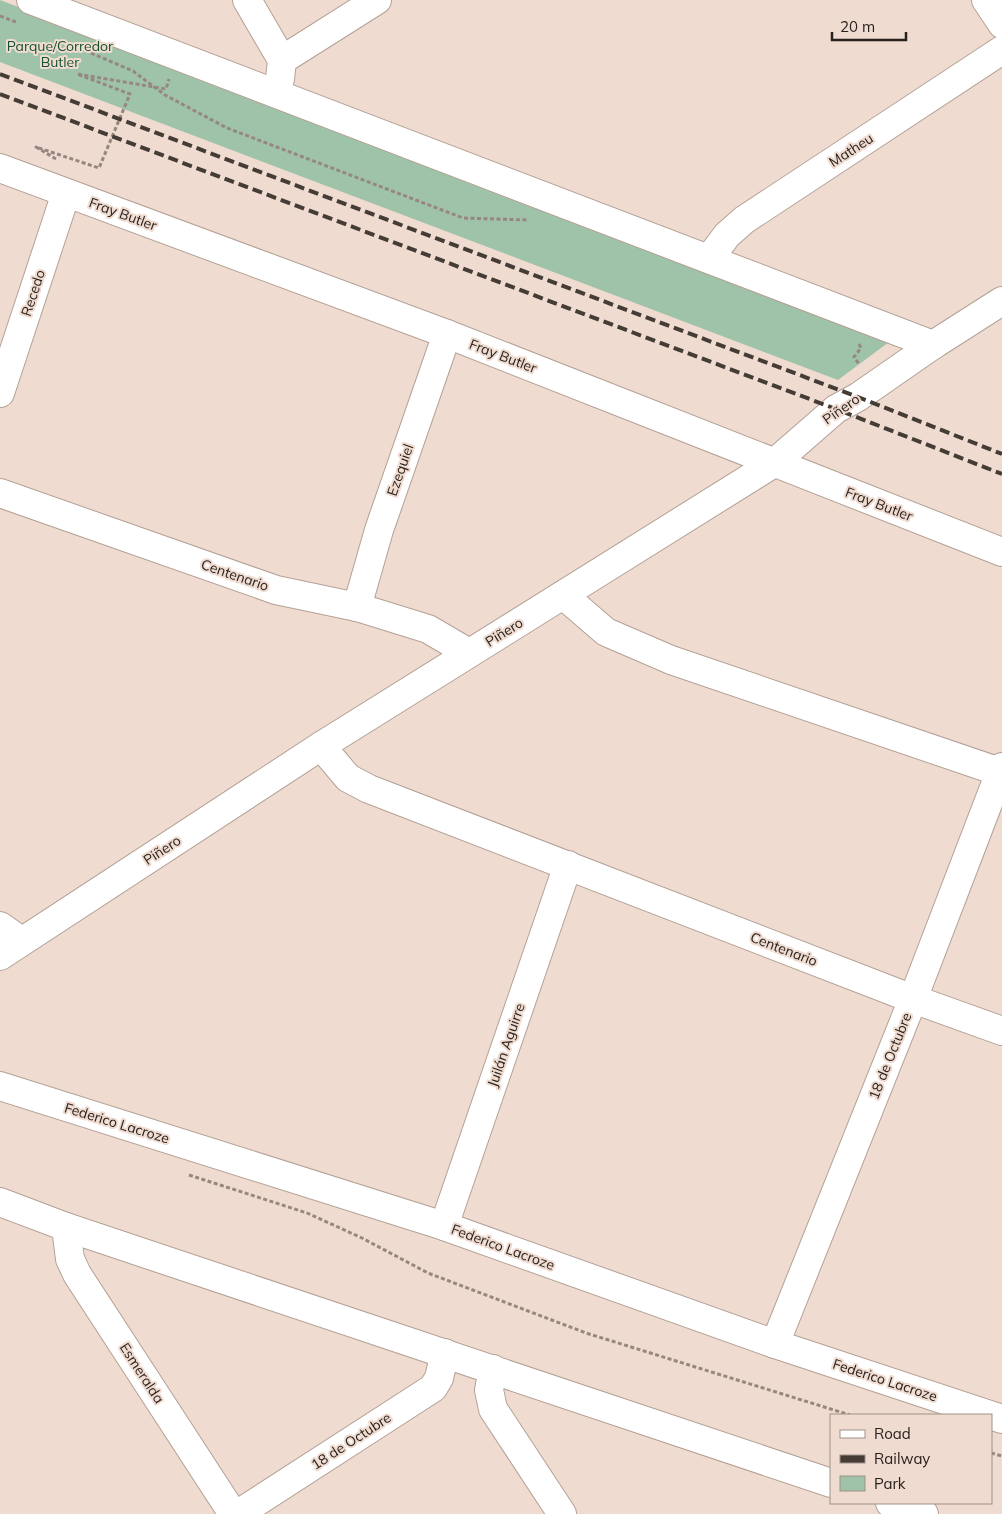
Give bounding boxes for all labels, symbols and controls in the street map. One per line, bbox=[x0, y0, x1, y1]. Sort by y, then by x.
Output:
scale bar bbox=[832, 10, 906, 42]
text: 20 m bbox=[840, 17, 875, 36]
park label: Parque/Corredor Butler bbox=[7, 37, 114, 71]
street label: Matheu bbox=[825, 129, 877, 171]
street label: Fray Butler bbox=[87, 193, 160, 235]
street label: Recedo bbox=[17, 267, 49, 319]
street label: Fray Butler bbox=[467, 335, 540, 377]
street label: Piñero bbox=[819, 390, 863, 428]
street label: Ezequiel bbox=[383, 442, 417, 498]
street label: Fray Butler bbox=[843, 483, 916, 525]
street label: Centenario bbox=[199, 555, 271, 595]
street label: Piñero bbox=[482, 613, 526, 651]
street label: Piñero bbox=[140, 831, 184, 869]
street label: Centenario bbox=[748, 928, 820, 970]
street label: Juilán Aguirre bbox=[483, 1001, 529, 1089]
street label: 18 de Octubre bbox=[864, 1010, 916, 1102]
street label: Federico Lacroze bbox=[62, 1099, 172, 1147]
street label: Federico Lacroze bbox=[449, 1220, 557, 1274]
street label: Esmeralda bbox=[116, 1339, 168, 1407]
street label: Federico Lacroze bbox=[831, 1355, 939, 1405]
street label: 18 de Octubre bbox=[308, 1408, 394, 1474]
legend bbox=[830, 1414, 992, 1504]
text: Road bbox=[874, 1424, 911, 1443]
text: Railway bbox=[874, 1449, 930, 1468]
text: Park bbox=[874, 1474, 906, 1493]

